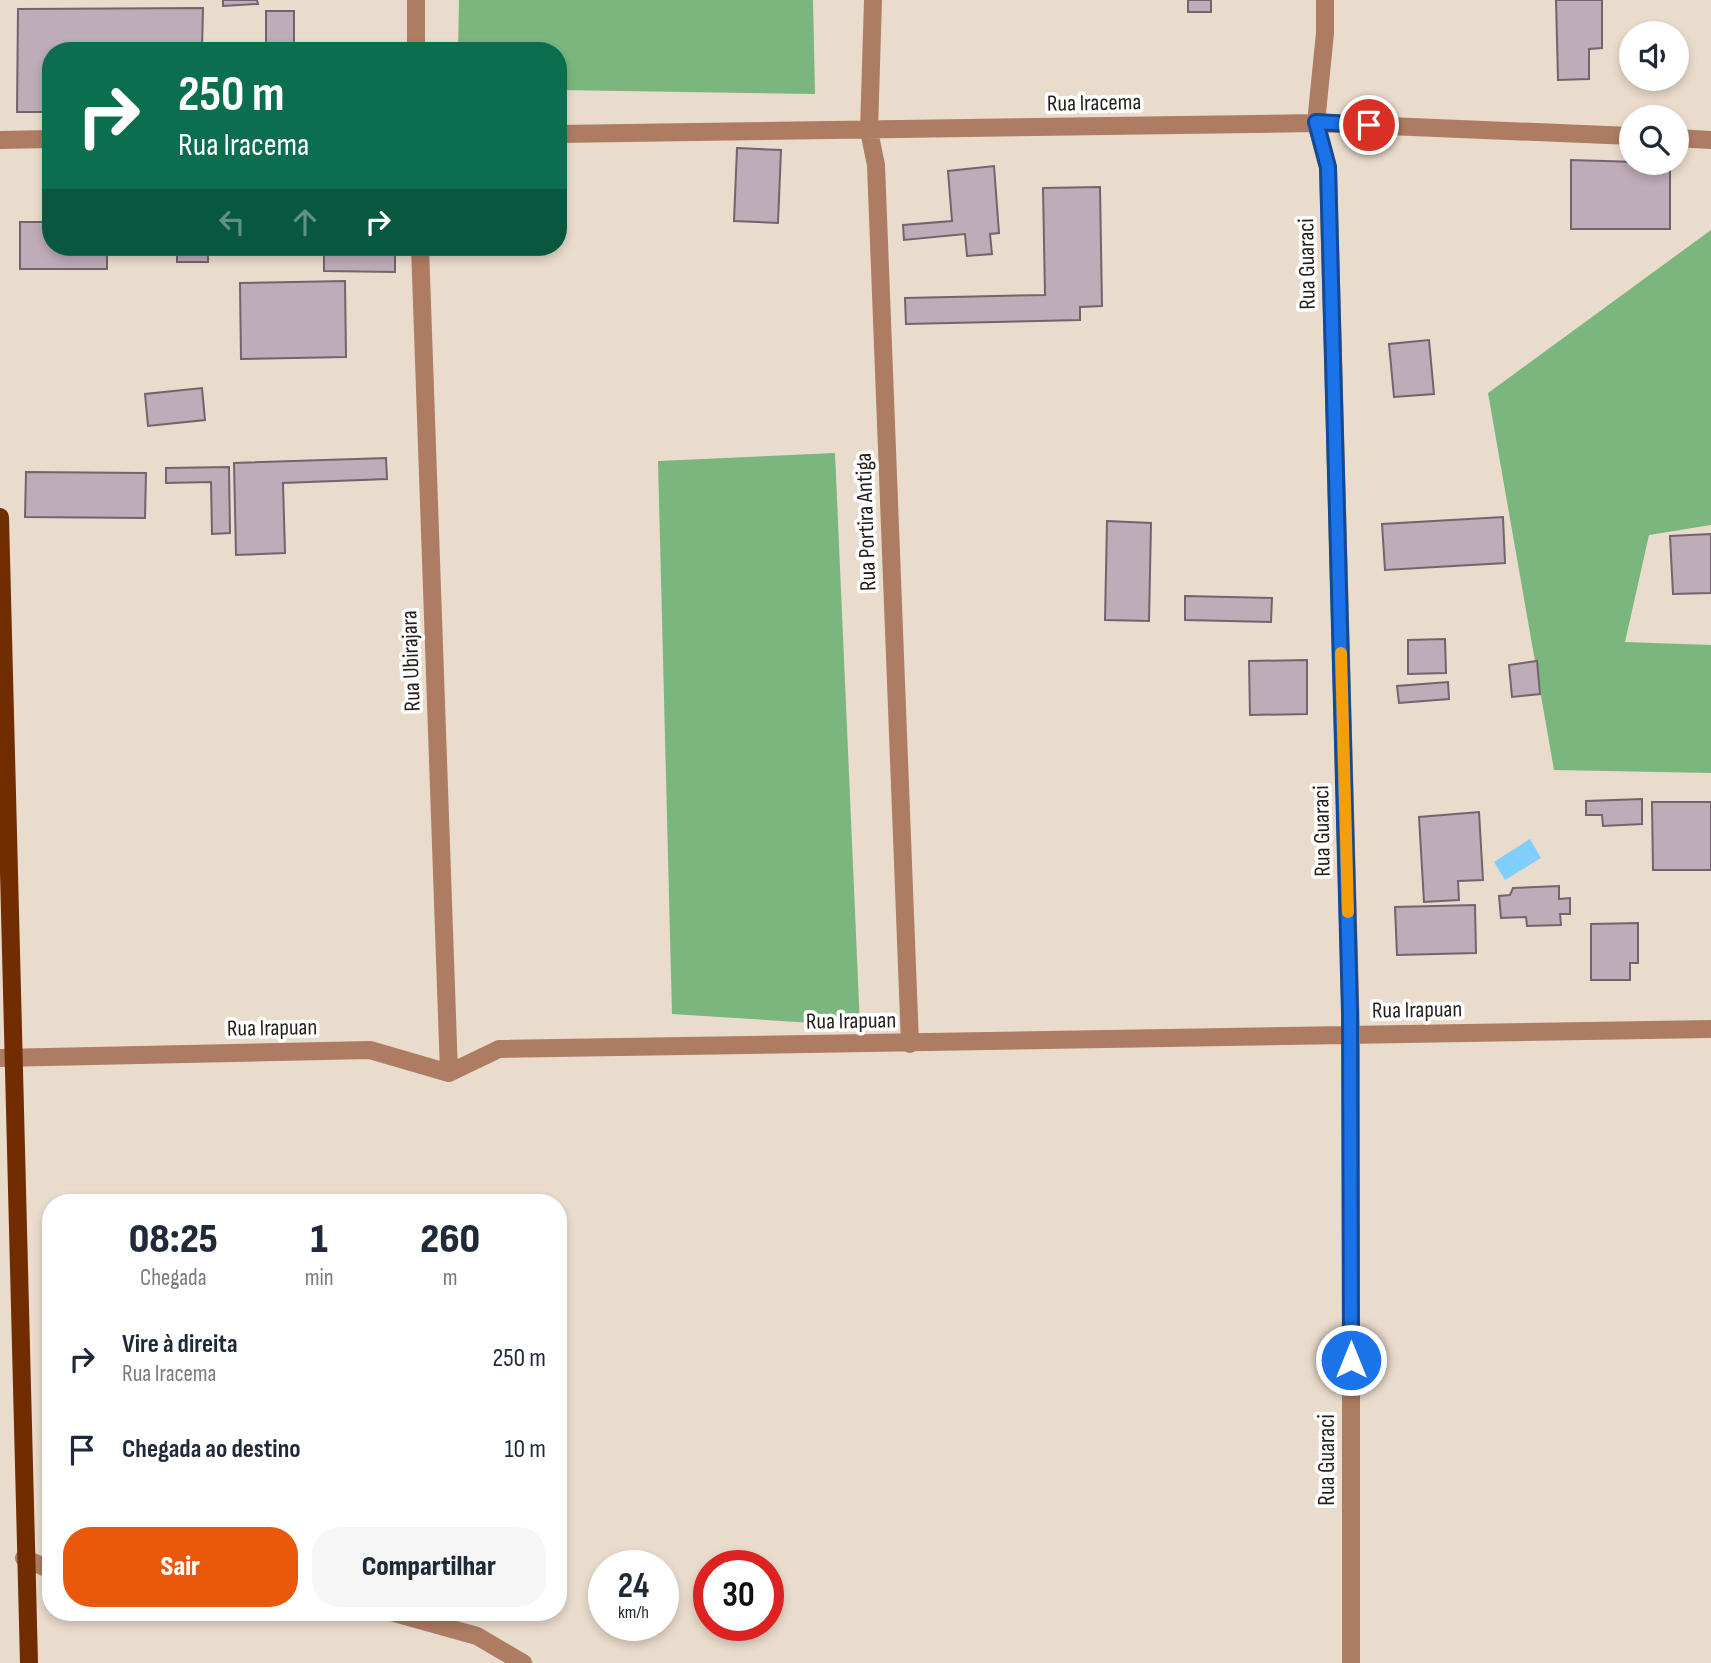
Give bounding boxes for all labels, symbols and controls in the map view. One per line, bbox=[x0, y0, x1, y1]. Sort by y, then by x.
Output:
map controls bbox=[1619, 21, 1689, 175]
button: sound bbox=[1619, 21, 1689, 91]
text: 250 m bbox=[178, 66, 284, 125]
icon: right bbox=[63, 70, 154, 161]
street label: Rua Iracema bbox=[1047, 88, 1141, 118]
pin bbox=[1339, 95, 1399, 155]
button: search bbox=[1619, 105, 1689, 175]
icon: arrive bbox=[1350, 106, 1388, 144]
text: Rua Iracema bbox=[178, 126, 309, 165]
icon: left bbox=[213, 203, 251, 241]
icon: ahead bbox=[286, 203, 324, 241]
icon: right bbox=[359, 203, 397, 241]
street label: Rua Guaraci bbox=[1292, 218, 1322, 310]
street label: Rua Portira Antiga bbox=[850, 452, 882, 592]
street label: Rua Ubirajara bbox=[395, 610, 427, 712]
street label: Rua Guaraci bbox=[1307, 785, 1337, 877]
street label: Rua Irapuan bbox=[1372, 995, 1462, 1025]
street label: Rua Irapuan bbox=[806, 1006, 896, 1036]
street label: Rua Irapuan bbox=[227, 1013, 317, 1043]
text: 08:25 bbox=[129, 1214, 218, 1265]
text: 1 bbox=[310, 1214, 328, 1265]
text: 260 bbox=[420, 1214, 480, 1265]
text: Chegada bbox=[140, 1264, 207, 1292]
text: min bbox=[305, 1264, 334, 1292]
text: m bbox=[443, 1264, 458, 1292]
position arrow bbox=[1314, 1323, 1388, 1397]
text: Vire à direita bbox=[122, 1329, 238, 1360]
icon: right bbox=[63, 1340, 101, 1378]
text: 250 m bbox=[492, 1343, 546, 1374]
text: Rua Iracema bbox=[122, 1360, 216, 1388]
street label: Rua Guaraci bbox=[1313, 1414, 1341, 1506]
icon: arrive bbox=[63, 1431, 101, 1469]
text: Chegada ao destino bbox=[122, 1434, 301, 1465]
text: 10 m bbox=[504, 1434, 546, 1465]
button: Sair bbox=[63, 1527, 298, 1607]
button: Compartilhar bbox=[312, 1527, 546, 1607]
speed limit sign: 30 bbox=[693, 1550, 784, 1641]
text: 24 bbox=[618, 1565, 649, 1608]
text: km/h bbox=[618, 1602, 649, 1623]

